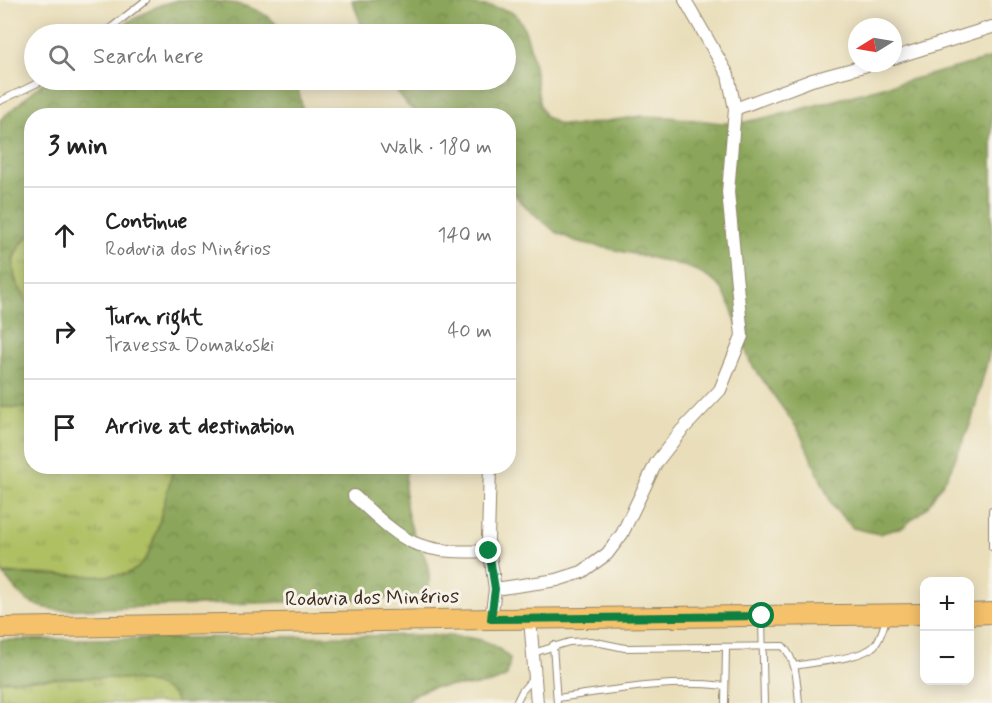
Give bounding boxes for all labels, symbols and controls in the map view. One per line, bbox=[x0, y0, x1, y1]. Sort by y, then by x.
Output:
north arrow bbox=[848, 18, 902, 72]
search box bbox=[24, 24, 516, 90]
icon: search bbox=[45, 41, 78, 74]
text: Search here bbox=[93, 43, 204, 71]
text: 3 min bbox=[48, 130, 108, 164]
text: Walk · 180 m bbox=[380, 134, 492, 161]
text: Continue bbox=[105, 208, 187, 236]
icon: ahead bbox=[48, 219, 81, 252]
text: 140 m bbox=[438, 222, 492, 249]
text: Rodovia dos Minérios bbox=[105, 236, 271, 263]
text: Turn right bbox=[105, 304, 203, 332]
icon: right bbox=[48, 315, 81, 348]
text: 40 m bbox=[448, 318, 492, 345]
text: Travessa Domakoski bbox=[105, 332, 274, 359]
icon: arrive bbox=[48, 411, 81, 444]
text: Arrive at destination bbox=[105, 413, 295, 441]
route end bbox=[475, 537, 501, 563]
map controls bbox=[920, 577, 974, 685]
button: + bbox=[920, 577, 974, 631]
street label: Rodovia dos Minérios bbox=[285, 582, 459, 614]
route start bbox=[748, 602, 774, 628]
button: − bbox=[920, 631, 974, 685]

